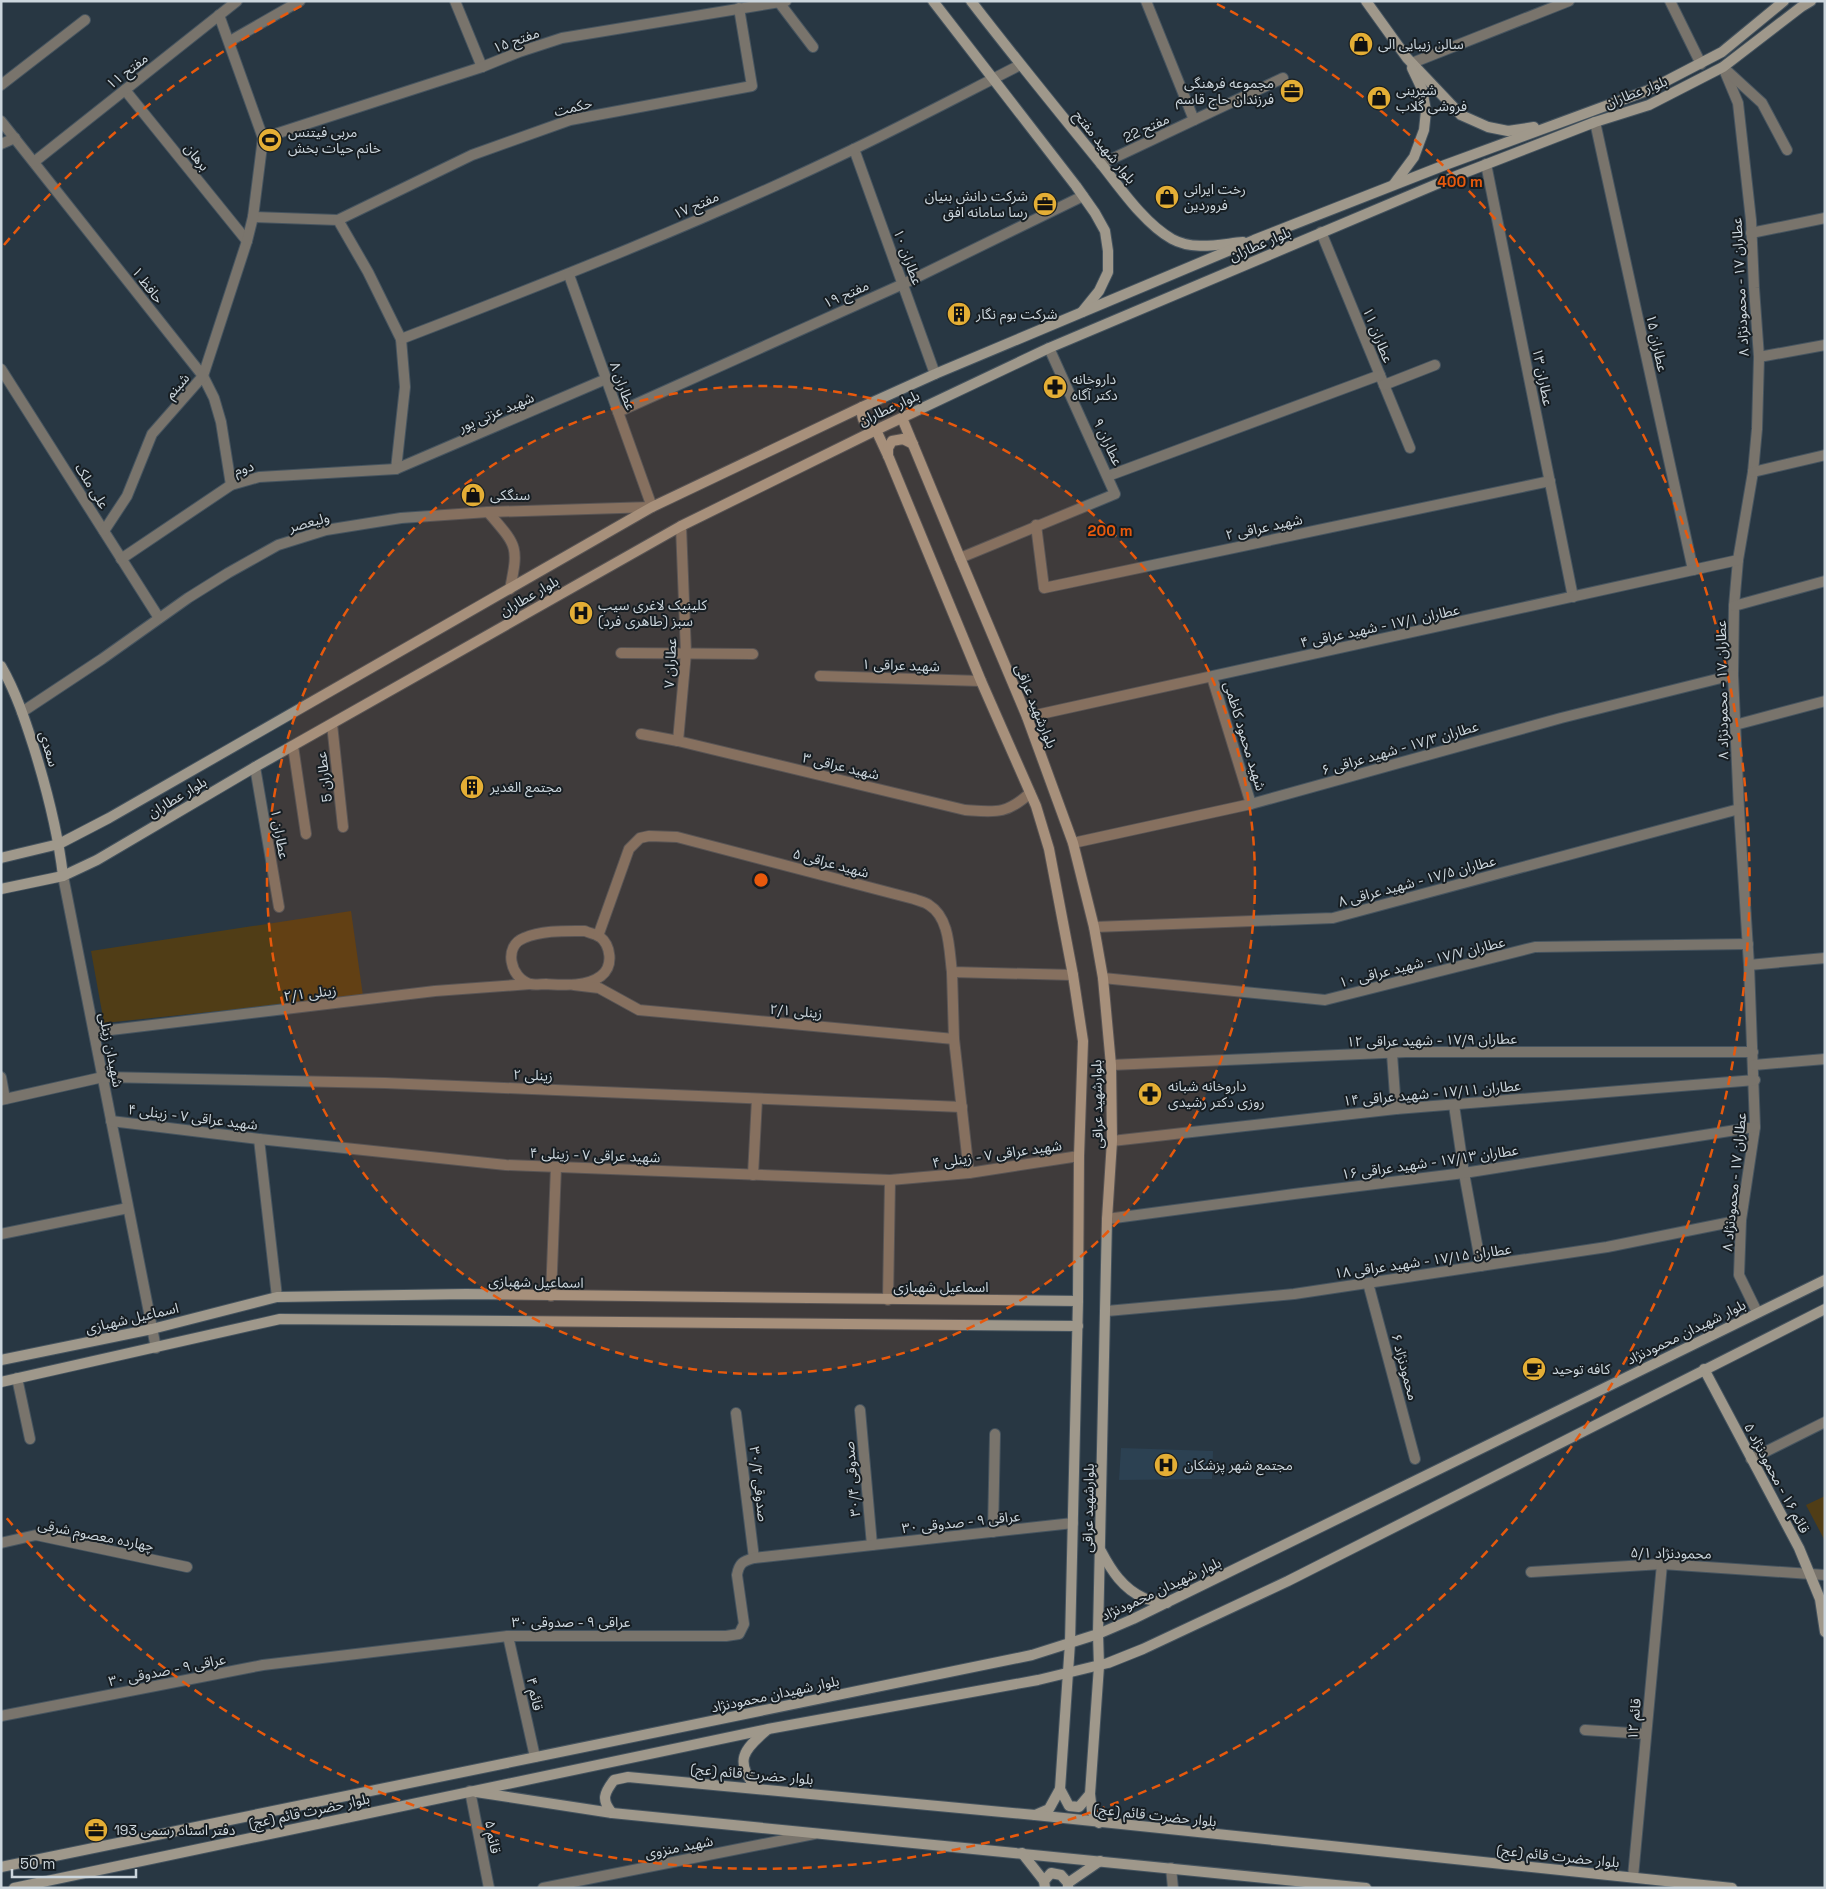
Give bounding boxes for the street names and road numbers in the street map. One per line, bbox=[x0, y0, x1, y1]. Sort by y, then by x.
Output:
street label: مفتح ۱۵ bbox=[490, 23, 542, 59]
street label: مفتح ۱۱ bbox=[102, 49, 153, 95]
street label: بلوار عطاران bbox=[1602, 72, 1670, 112]
street label: حکمت bbox=[552, 94, 594, 120]
street label: بلوار شهید مفتح bbox=[1068, 107, 1140, 189]
street label: مفتح 22 bbox=[1120, 109, 1173, 148]
street label: برهان bbox=[180, 140, 214, 175]
street label: مفتح ۱۷ bbox=[670, 187, 722, 225]
street label: عطاران ۱۷ - محمودنژاد ۸ bbox=[1727, 217, 1753, 357]
street label: بلوار عطاران bbox=[1226, 223, 1294, 265]
street label: عطاران ۱۰ bbox=[890, 226, 926, 288]
street label: حافظ ۱ bbox=[128, 263, 168, 307]
street label: مفتح ۱۹ bbox=[820, 276, 872, 314]
street label: عطاران ۱۱ bbox=[1359, 305, 1397, 365]
street label: عطاران ۱۵ bbox=[1642, 313, 1672, 373]
street label: عطاران ۱۳ bbox=[1529, 347, 1557, 407]
street label: عطاران ۸ bbox=[606, 359, 640, 413]
street label: شبنم bbox=[161, 369, 195, 404]
street label: بلوار عطاران bbox=[856, 386, 923, 430]
street label: شهید عزتی پور bbox=[454, 388, 537, 437]
street label: عطاران ۹ bbox=[1089, 415, 1127, 469]
street label: دوم bbox=[232, 457, 257, 481]
street label: علی ملک bbox=[71, 460, 113, 512]
street label: ولیعصر bbox=[286, 508, 331, 536]
street label: شهید عراقی ۲ bbox=[1224, 510, 1304, 544]
street label: بلوار عطاران bbox=[496, 572, 562, 620]
street label: عطاران ۱۷/۱ - شهید عراقی ۴ bbox=[1299, 600, 1461, 652]
street label: عطاران ۱۷ - محمودنژاد ۸ bbox=[1712, 620, 1732, 760]
street label: عطاران ۷ bbox=[660, 637, 680, 689]
street label: شهید عراقی ۱ bbox=[862, 655, 940, 675]
street label: بلوارشهید عراقی bbox=[1011, 661, 1061, 751]
street label: شهید محمود کاظمی bbox=[1220, 679, 1270, 793]
street label: عطاران ۱۷/۳ - شهید عراقی ۶ bbox=[1319, 717, 1481, 779]
street label: سعدی bbox=[35, 729, 63, 769]
street label: شهید عراقی ۳ bbox=[801, 748, 881, 784]
street label: عطاران 5 bbox=[312, 751, 336, 803]
street label: بلوار عطاران bbox=[144, 772, 210, 822]
street label: عطاران ۱ bbox=[267, 808, 293, 860]
street label: شهید عراقی ۵ bbox=[791, 844, 871, 882]
street label: عطاران ۱۷/۵ - شهید عراقی ۸ bbox=[1336, 851, 1498, 911]
street label: عطاران ۱۷/۷ - شهید عراقی ۱۰ bbox=[1337, 933, 1507, 991]
street label: زینلی ۲/۱ bbox=[283, 981, 337, 1005]
street label: زینلی ۲/۱ bbox=[769, 1000, 823, 1022]
street label: شهیدان زینلی bbox=[95, 1011, 127, 1089]
street label: عطاران ۱۷/۹ - شهید عراقی ۱۲ bbox=[1347, 1030, 1517, 1050]
street label: بلوارشهید عراقی bbox=[1087, 1059, 1107, 1149]
street label: زینلی ۲ bbox=[513, 1065, 553, 1085]
street label: عطاران ۱۷/۱۱ - شهید عراقی ۱۴ bbox=[1342, 1076, 1522, 1110]
street label: شهید عراقی ۷ - زینلی ۴ bbox=[127, 1100, 259, 1134]
street label: عطاران ۱۷ - محمودنژاد ۸ bbox=[1718, 1112, 1750, 1252]
street label: شهید عراقی ۷ - زینلی ۴ bbox=[931, 1136, 1063, 1172]
street label: عطاران ۱۷/۱۳ - شهید عراقی ۱۶ bbox=[1340, 1141, 1520, 1183]
street label: شهید عراقی ۷ - زینلی ۴ bbox=[529, 1144, 661, 1166]
street label: عطاران ۱۷/۱۵ - شهید عراقی ۱۸ bbox=[1333, 1240, 1513, 1282]
street label: اسماعیل شهبازی bbox=[488, 1272, 584, 1292]
street label: اسماعیل شهبازی bbox=[893, 1278, 989, 1296]
street label: بلوار شهیدان محمودنژاد bbox=[1623, 1295, 1749, 1369]
street label: اسماعیل شهبازی bbox=[84, 1299, 180, 1337]
street label: محمودنژاد ۶ bbox=[1387, 1332, 1423, 1402]
street label: قائم ۱۶ - محمودنژاد ۵ bbox=[1739, 1420, 1814, 1537]
street label: صدوقی ۳۰/۴ bbox=[840, 1440, 864, 1518]
street label: صدوقی ۳۰/۲ bbox=[745, 1445, 773, 1523]
street label: بلوارشهید عراقی bbox=[1078, 1463, 1098, 1553]
street label: عراقی ۹ - صدوقی ۳۰ bbox=[901, 1507, 1021, 1537]
street label: چهارده معصوم شرقی bbox=[36, 1515, 155, 1557]
street label: محمودنژاد ۵/۱ bbox=[1630, 1543, 1712, 1563]
street label: بلوار شهیدان محمودنژاد bbox=[1098, 1553, 1224, 1625]
street label: عراقی ۹ - صدوقی ۳۰ bbox=[511, 1613, 631, 1631]
street label: عراقی ۹ - صدوقی ۳۰ bbox=[107, 1650, 227, 1690]
street label: بلوار شهیدان محمودنژاد bbox=[709, 1672, 841, 1716]
street label: قائم ۴ bbox=[521, 1676, 547, 1713]
street label: قائم ۱۲ bbox=[1623, 1697, 1647, 1741]
street label: بلوار حضرت قائم (عج) bbox=[690, 1760, 815, 1790]
street label: بلوار حضرت قائم (عج) bbox=[247, 1789, 372, 1835]
street label: بلوار حضرت قائم (عج) bbox=[1092, 1800, 1218, 1832]
street label: قائم ۵ bbox=[479, 1819, 505, 1856]
street label: شهید منزوی bbox=[643, 1832, 715, 1862]
street label: بلوار حضرت قائم (عج) bbox=[1495, 1841, 1621, 1873]

